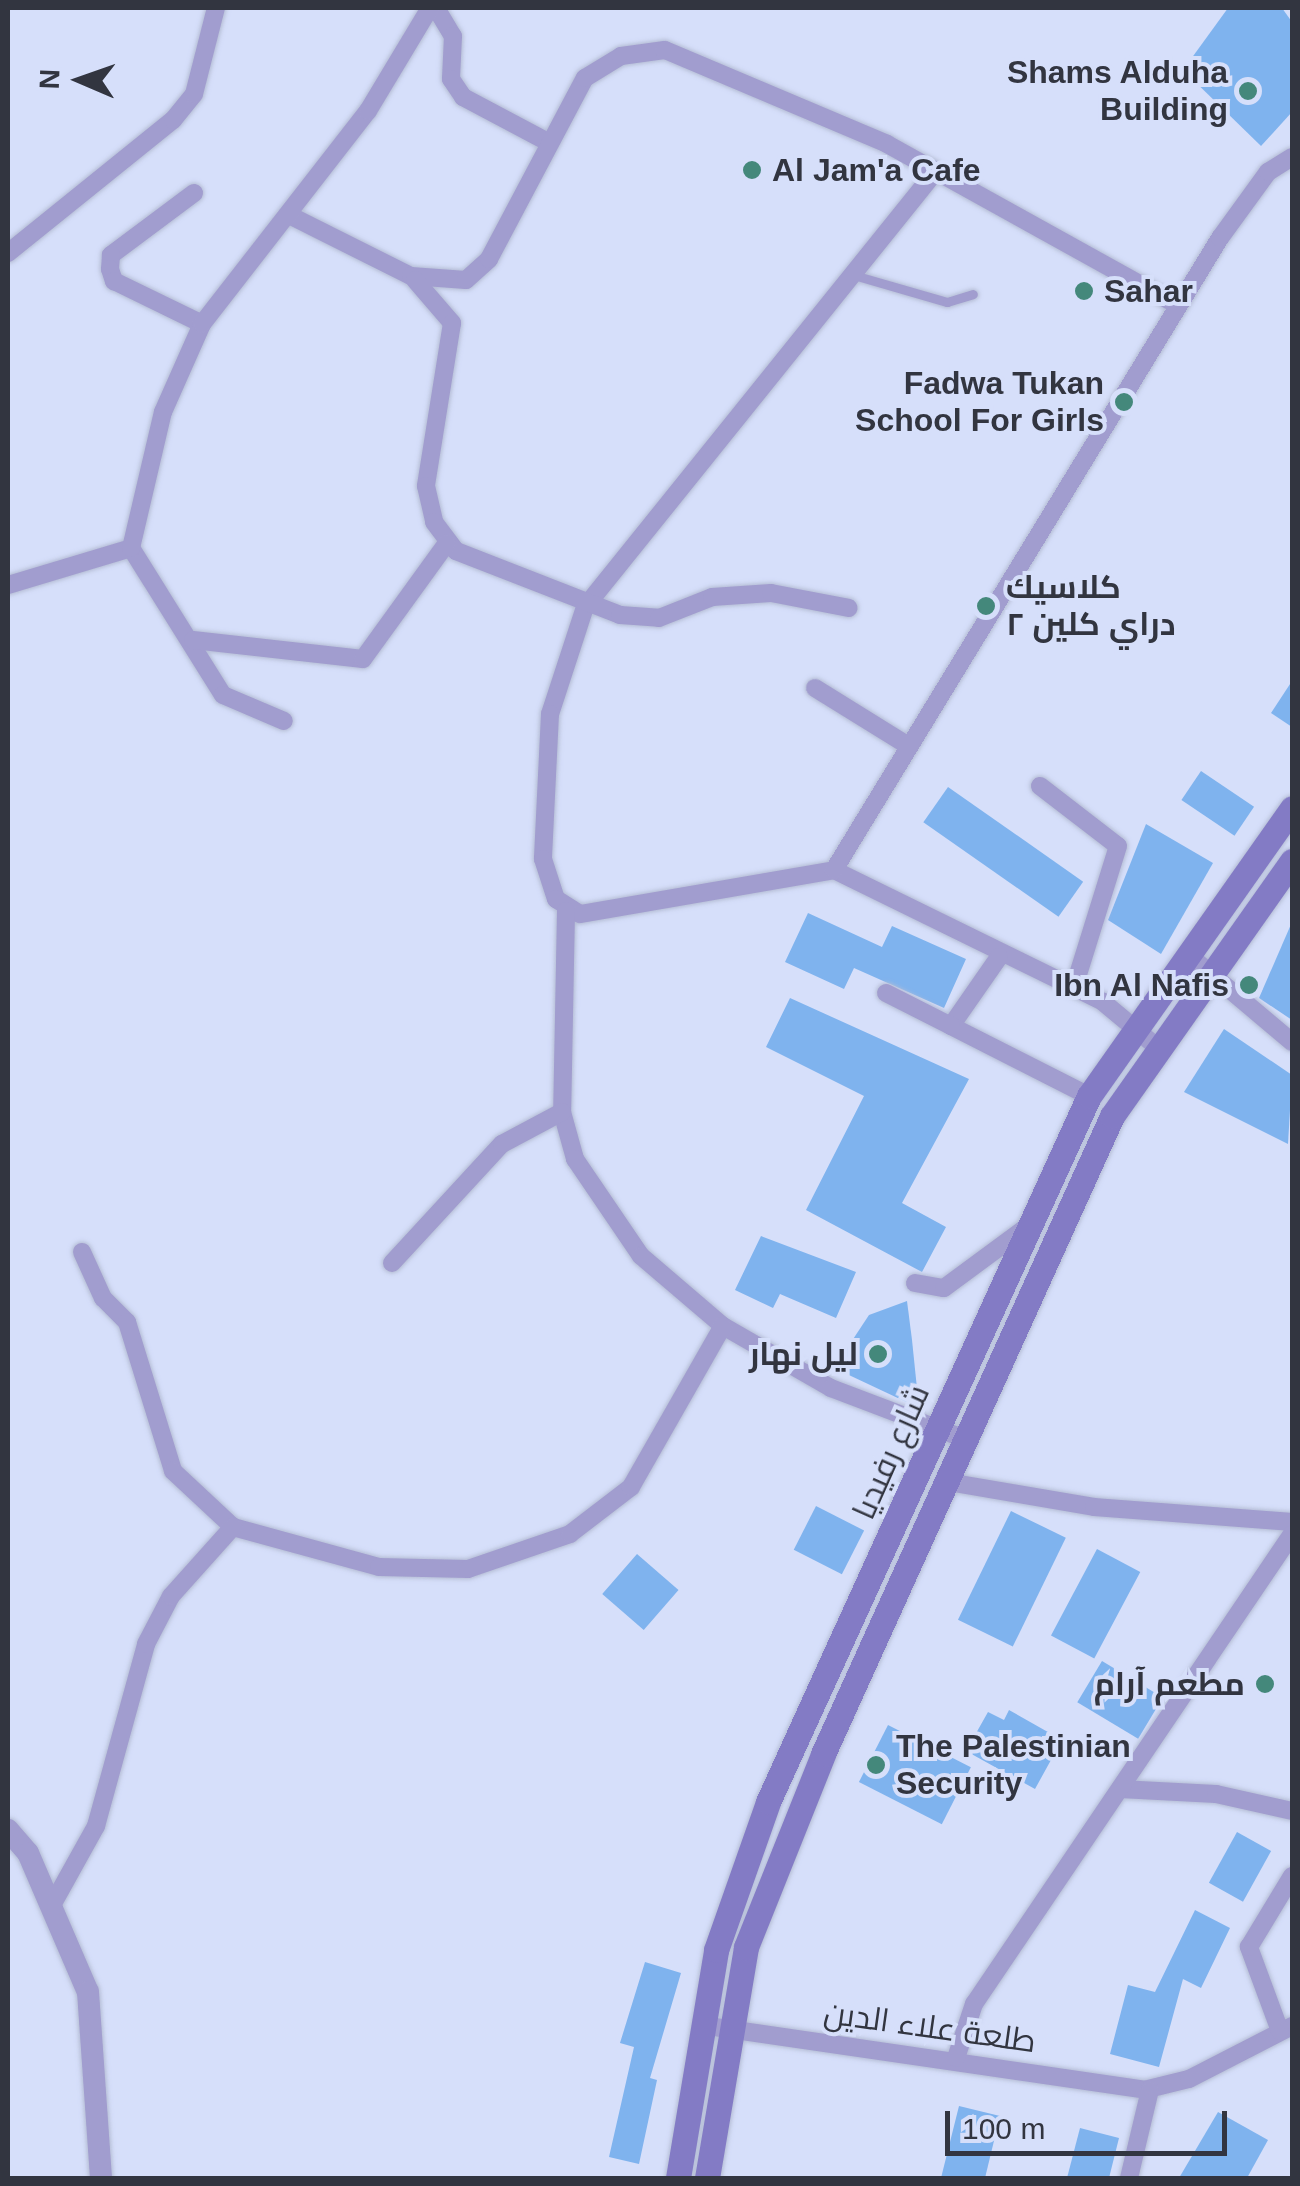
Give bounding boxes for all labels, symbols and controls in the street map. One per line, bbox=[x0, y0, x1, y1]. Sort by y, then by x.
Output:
north arrow bbox=[30, 30, 130, 130]
place label: Shams Alduha Building bbox=[1006, 54, 1228, 129]
text: N bbox=[34, 68, 65, 90]
marker: Shams Alduha Building bbox=[1237, 80, 1259, 102]
place label: Al Jam'a Cafe bbox=[772, 151, 981, 189]
marker: Al Jam'a Cafe bbox=[741, 159, 763, 181]
place label: Sahar bbox=[1104, 272, 1193, 310]
marker: Sahar bbox=[1073, 280, 1095, 302]
place label: Fadwa Tukan School For Girls bbox=[855, 365, 1104, 440]
marker: Fadwa Tukan School For Girls bbox=[1113, 391, 1135, 413]
place label: كلاسيك دراي كلين ٢ bbox=[1006, 569, 1176, 644]
marker: كلاسيك دراي كلين ٢ bbox=[975, 595, 997, 617]
place label: Ibn Al Nafis bbox=[1053, 966, 1229, 1004]
marker: Ibn Al Nafis bbox=[1238, 974, 1260, 996]
place label: ليل نهار bbox=[749, 1335, 858, 1373]
marker: ليل نهار bbox=[867, 1343, 889, 1365]
street label: شارع رفيديا bbox=[844, 1379, 938, 1525]
place label: مطعم آرام bbox=[1094, 1665, 1245, 1703]
marker: مطعم آرام bbox=[1254, 1673, 1276, 1695]
place label: The Palestinian Security bbox=[896, 1728, 1131, 1803]
marker: The Palestinian Security bbox=[865, 1754, 887, 1776]
street label: طلعة علاء الدين bbox=[822, 1993, 1038, 2061]
scale bar bbox=[950, 2091, 1232, 2153]
text: 100 m bbox=[962, 2112, 1045, 2145]

